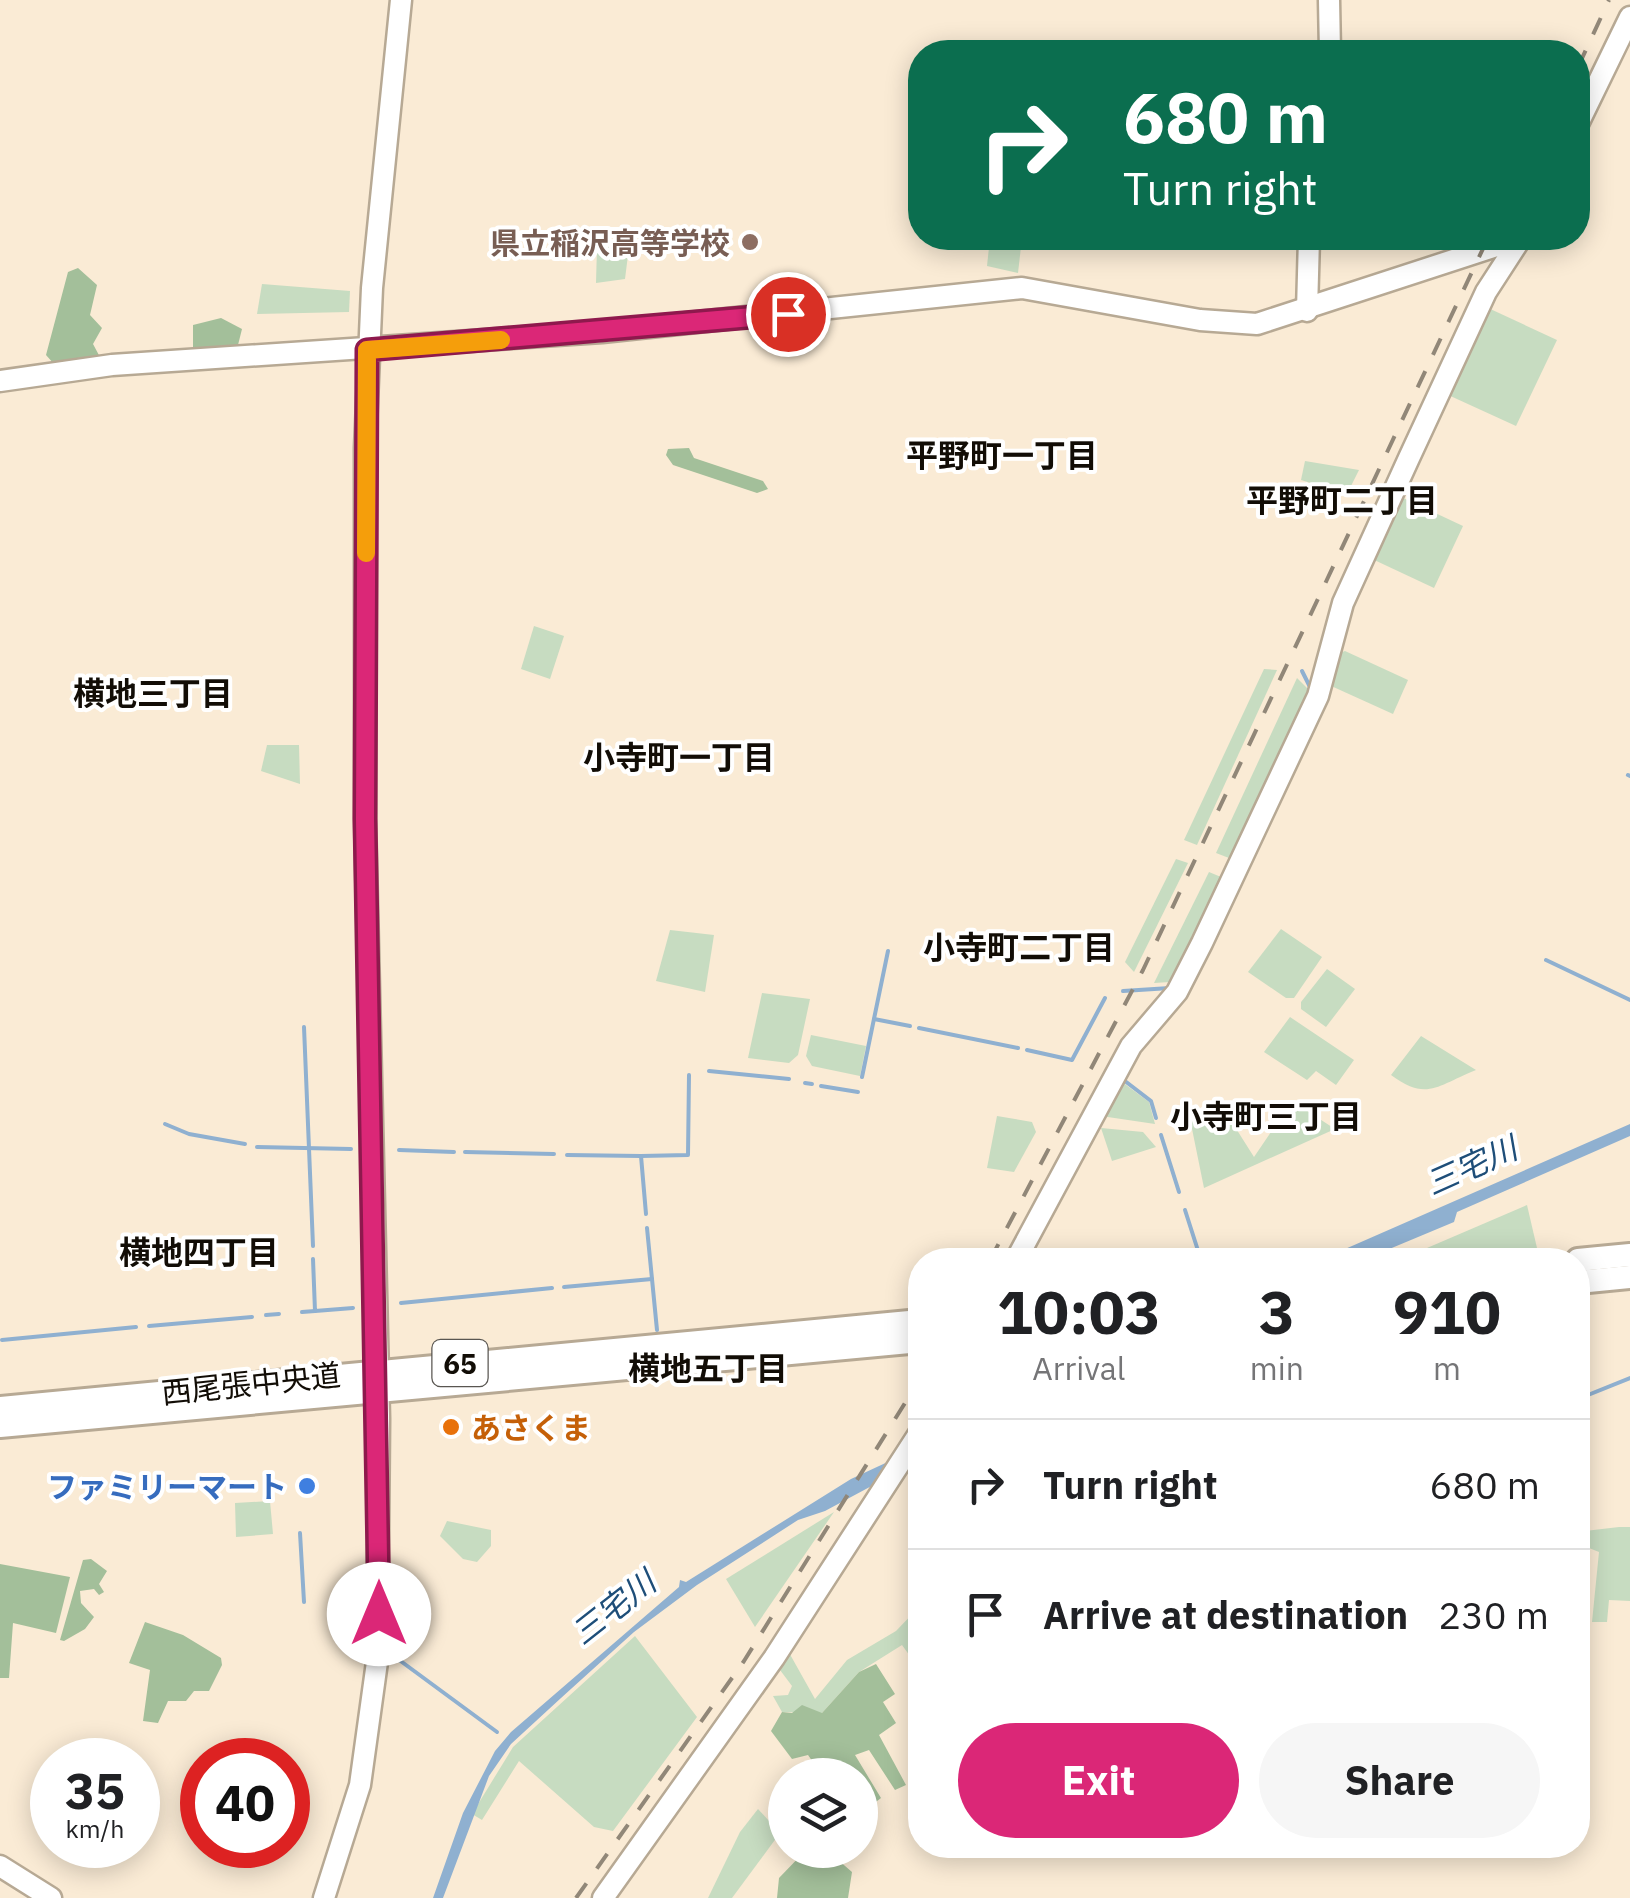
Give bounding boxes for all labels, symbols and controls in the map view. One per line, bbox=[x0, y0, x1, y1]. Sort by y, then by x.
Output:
text: 680 m bbox=[1123, 71, 1328, 162]
icon: right bbox=[958, 80, 1088, 210]
text: Turn right bbox=[1123, 159, 1318, 217]
place label: 県立稲沢高等学校 bbox=[490, 223, 730, 262]
marker: 県立稲沢高等学校 bbox=[739, 231, 761, 253]
pin bbox=[746, 272, 831, 357]
icon: arrive bbox=[761, 287, 816, 342]
district label: 平野町一丁目 bbox=[906, 434, 1098, 476]
district label: 平野町二丁目 bbox=[1246, 479, 1438, 521]
district label: 横地三丁目 bbox=[73, 672, 233, 714]
district label: 小寺町一丁目 bbox=[583, 736, 775, 778]
district label: 小寺町二丁目 bbox=[923, 926, 1115, 968]
district label: 小寺町三丁目 bbox=[1170, 1095, 1362, 1137]
water label: 三宅川 bbox=[1419, 1125, 1526, 1204]
district label: 横地四丁目 bbox=[119, 1231, 279, 1273]
text: 10:03 bbox=[997, 1272, 1161, 1351]
text: 3 bbox=[1259, 1272, 1295, 1351]
text: 910 bbox=[1393, 1272, 1501, 1351]
road number: 65 bbox=[432, 1340, 488, 1386]
district label: 横地五丁目 bbox=[628, 1347, 788, 1389]
text: Arrival bbox=[1032, 1347, 1126, 1389]
text: min bbox=[1250, 1347, 1304, 1389]
text: m bbox=[1433, 1347, 1461, 1389]
street label: 西尾張中央道 bbox=[159, 1354, 343, 1412]
place label: あさくま bbox=[471, 1408, 591, 1447]
marker: あさくま bbox=[440, 1416, 462, 1438]
icon: right bbox=[958, 1457, 1013, 1512]
text: Turn right bbox=[1043, 1460, 1218, 1509]
text: 680 m bbox=[1429, 1460, 1540, 1509]
place label: ファミリーマート bbox=[47, 1467, 287, 1506]
marker: ファミリーマート bbox=[296, 1475, 318, 1497]
water label: 三宅川 bbox=[562, 1559, 666, 1653]
position arrow bbox=[327, 1562, 431, 1666]
icon: arrive bbox=[958, 1587, 1013, 1642]
text: Arrive at destination bbox=[1043, 1590, 1408, 1639]
text: 230 m bbox=[1438, 1590, 1549, 1639]
button: Exit bbox=[958, 1723, 1239, 1838]
button: Share bbox=[1259, 1723, 1540, 1838]
speed limit sign: 40 bbox=[180, 1738, 310, 1868]
text: 35 bbox=[65, 1758, 125, 1823]
map controls bbox=[768, 1758, 878, 1868]
button: layers bbox=[768, 1758, 878, 1868]
text: km/h bbox=[66, 1812, 124, 1845]

